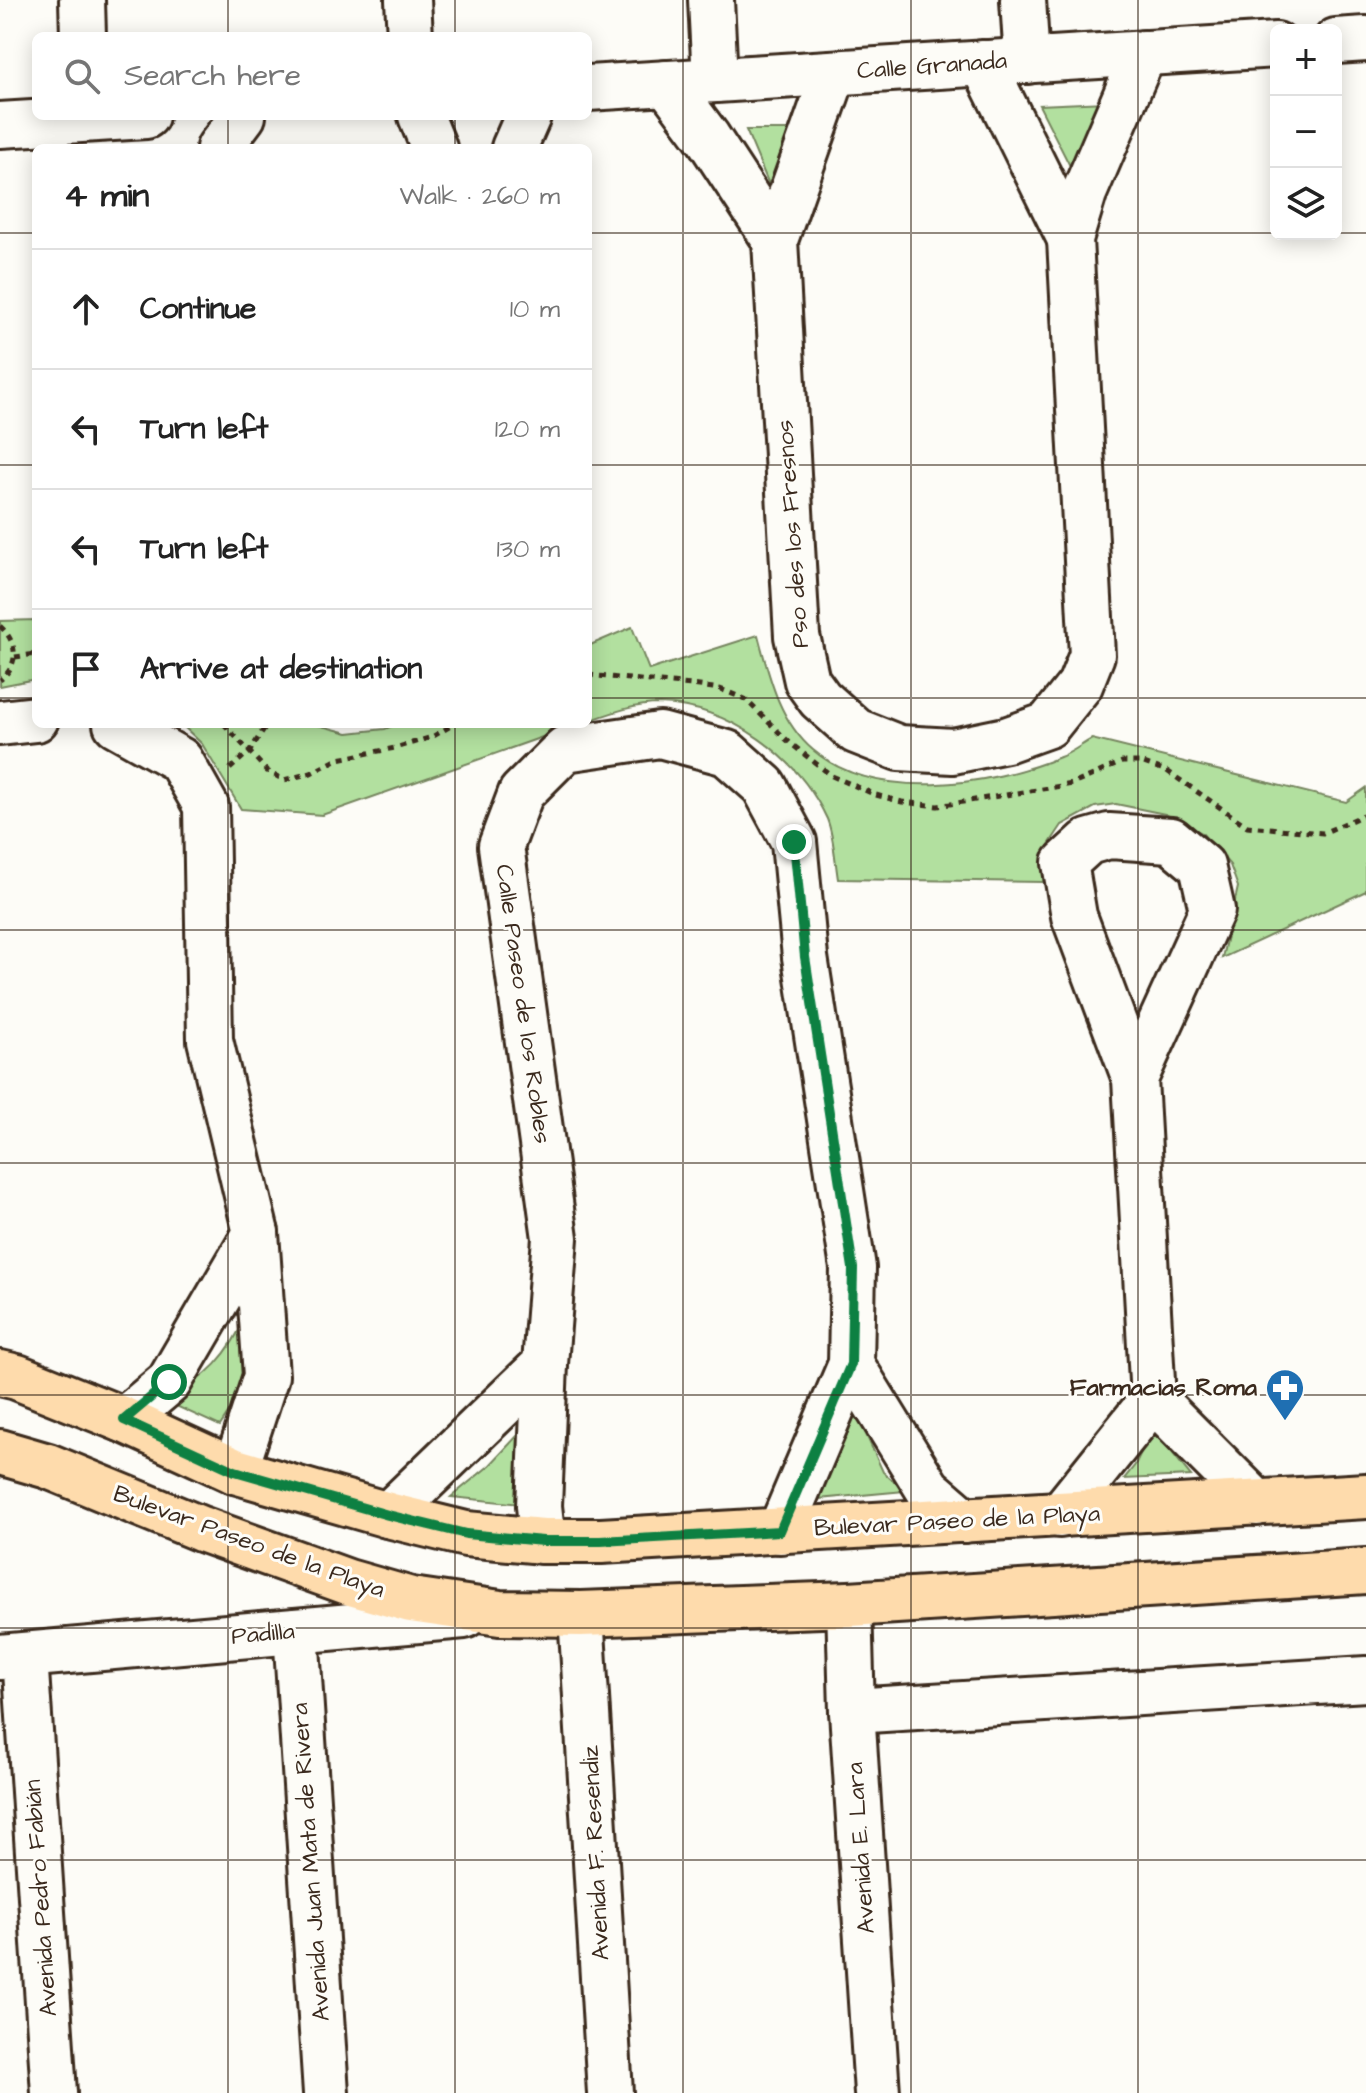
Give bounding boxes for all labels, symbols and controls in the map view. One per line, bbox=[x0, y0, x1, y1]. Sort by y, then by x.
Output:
map controls bbox=[1270, 24, 1342, 240]
button: + bbox=[1270, 24, 1342, 96]
search box bbox=[32, 32, 592, 120]
street label: Calle Granada bbox=[856, 44, 1008, 88]
icon: search bbox=[60, 54, 104, 98]
text: Search here bbox=[124, 55, 301, 97]
button: − bbox=[1270, 96, 1342, 168]
button: layers bbox=[1270, 168, 1342, 240]
text: 4 min bbox=[64, 172, 149, 220]
text: Walk · 260 m bbox=[400, 178, 560, 214]
icon: ahead bbox=[64, 287, 108, 331]
text: Continue bbox=[140, 288, 256, 330]
text: 10 m bbox=[510, 291, 560, 327]
icon: left bbox=[64, 407, 108, 451]
text: Turn left bbox=[140, 408, 268, 450]
text: 120 m bbox=[495, 411, 560, 447]
street label: Pso des los Fresnos bbox=[768, 419, 818, 649]
icon: left bbox=[64, 527, 108, 571]
text: Turn left bbox=[140, 528, 268, 570]
text: 130 m bbox=[496, 531, 560, 567]
icon: arrive bbox=[64, 647, 108, 691]
text: Arrive at destination bbox=[140, 648, 422, 690]
route end bbox=[776, 824, 812, 860]
street label: Calle Paseo de los Robles bbox=[487, 862, 559, 1146]
route start bbox=[151, 1364, 187, 1400]
pharmacy icon: Farmacias Roma bbox=[1264, 1367, 1306, 1422]
place label: Farmacias Roma bbox=[1070, 1371, 1258, 1405]
street label: Bulevar Paseo de la Playa bbox=[108, 1477, 389, 1608]
street label: Bulevar Paseo de la Playa bbox=[813, 1497, 1101, 1546]
street label: Padilla bbox=[230, 1614, 296, 1654]
street label: Avenida Juan Mata de Rivera bbox=[283, 1702, 339, 2022]
street label: Avenida F. Resendiz bbox=[573, 1745, 619, 1961]
street label: Avenida E. Lara bbox=[838, 1761, 884, 1935]
street label: Avenida Pedro Fabián bbox=[16, 1778, 66, 2018]

